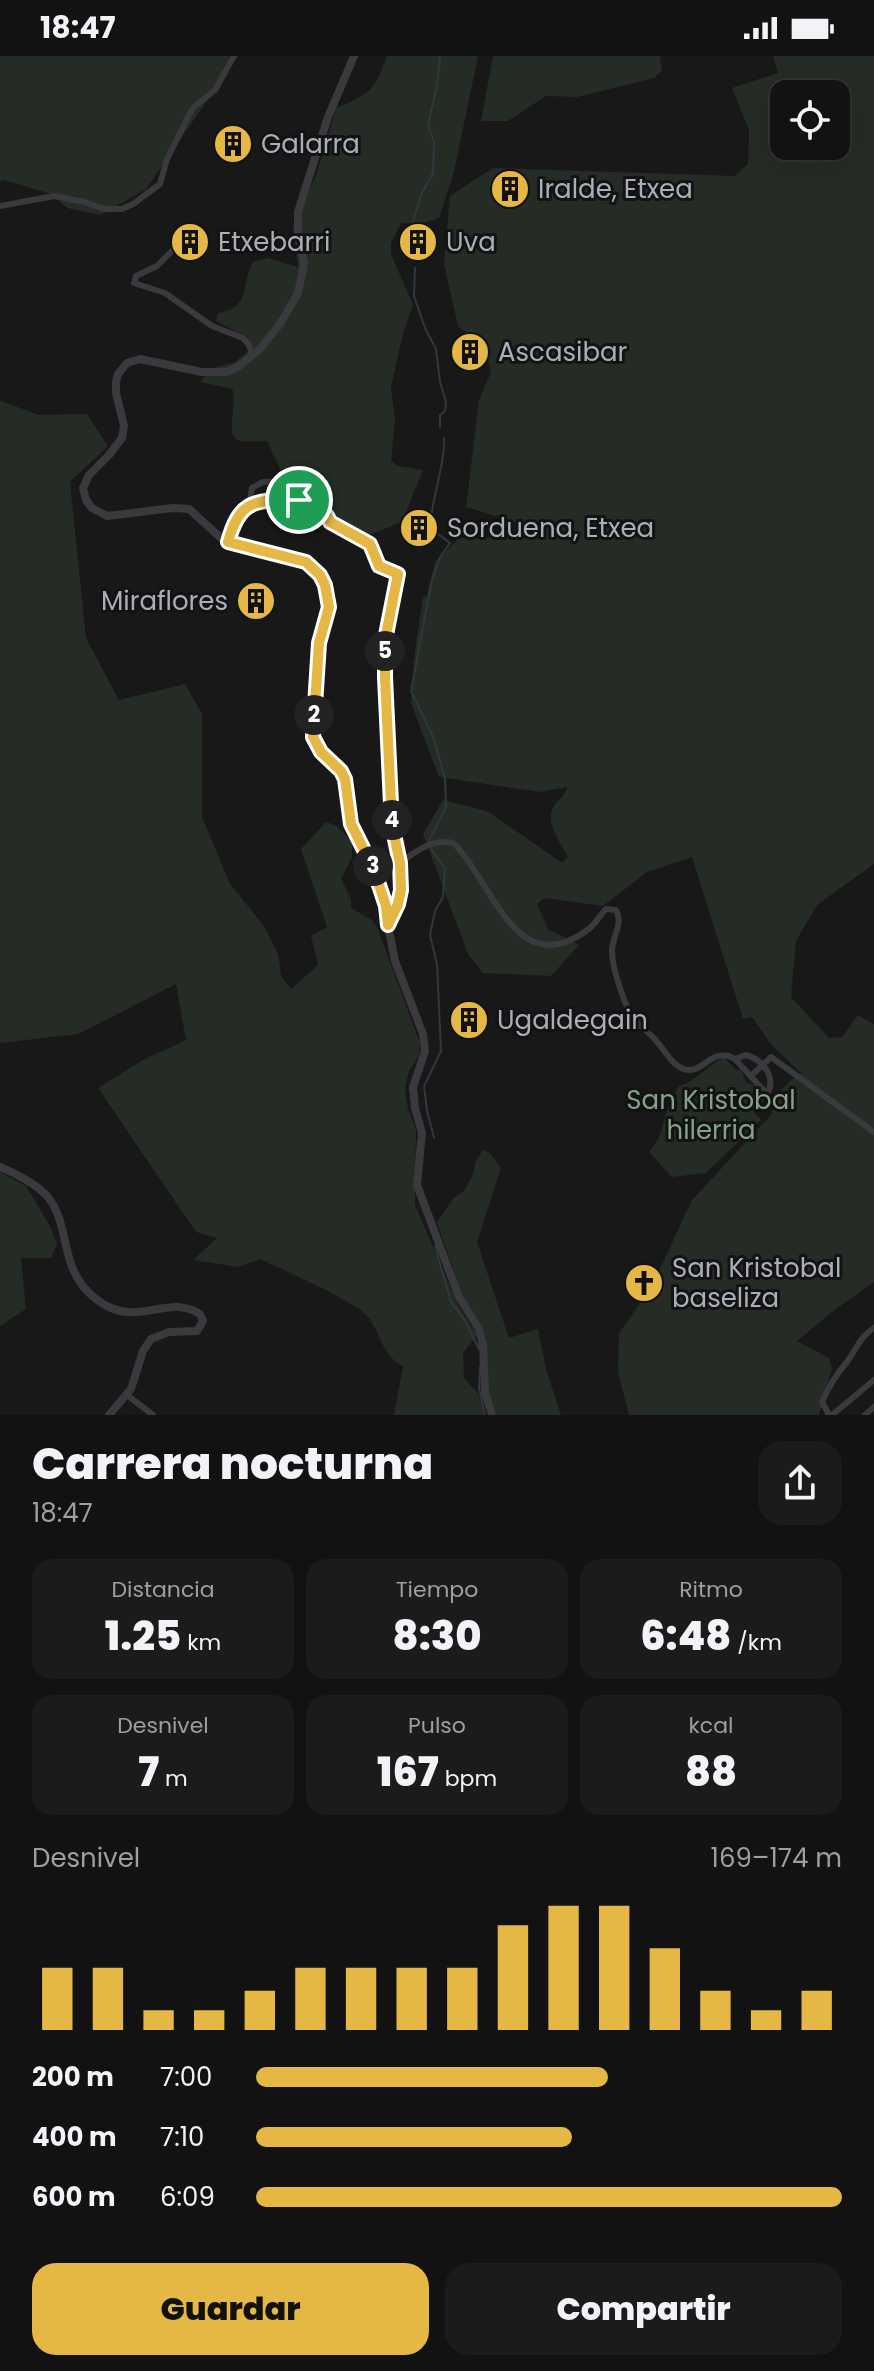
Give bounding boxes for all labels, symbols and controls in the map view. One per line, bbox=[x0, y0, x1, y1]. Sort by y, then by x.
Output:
text: 18:47 bbox=[40, 6, 116, 49]
map controls bbox=[770, 80, 850, 160]
button: locate bbox=[770, 80, 850, 160]
building icon: Galarra bbox=[212, 123, 254, 165]
place label: Galarra bbox=[261, 126, 360, 162]
building icon: Iralde, Etxea bbox=[489, 168, 531, 210]
place label: Iralde, Etxea bbox=[538, 171, 693, 207]
building icon: Etxebarri bbox=[169, 221, 211, 263]
building icon: Uva bbox=[397, 221, 439, 263]
place label: Etxebarri bbox=[218, 224, 330, 260]
place label: Uva bbox=[446, 224, 496, 260]
building icon: Ascasibar bbox=[449, 331, 491, 373]
place label: Ascasibar bbox=[498, 334, 627, 370]
pin bbox=[265, 466, 333, 534]
icon: arrive bbox=[277, 478, 321, 522]
building icon: Sorduena, Etxea bbox=[398, 507, 440, 549]
place label: Sorduena, Etxea bbox=[447, 510, 654, 546]
building icon: Miraflores bbox=[235, 580, 277, 622]
place label: Miraflores bbox=[101, 583, 228, 619]
pin: 5 bbox=[365, 631, 405, 671]
text: 5 bbox=[378, 635, 392, 666]
pin: 2 bbox=[294, 695, 334, 735]
text: 2 bbox=[308, 699, 320, 730]
pin: 4 bbox=[372, 800, 412, 840]
text: 4 bbox=[385, 804, 399, 835]
pin: 3 bbox=[353, 846, 393, 886]
text: 3 bbox=[366, 850, 380, 881]
building icon: Ugaldegain bbox=[448, 999, 490, 1041]
place label: Ugaldegain bbox=[497, 1002, 648, 1038]
park label: San Kristobal hilerria bbox=[626, 1082, 796, 1148]
place label: San Kristobal baseliza bbox=[672, 1250, 841, 1316]
church icon: San Kristobal baseliza bbox=[623, 1262, 665, 1304]
text: Carrera nocturna bbox=[32, 1433, 433, 1494]
button: share bbox=[758, 1441, 842, 1525]
text: 18:47 bbox=[32, 1495, 93, 1531]
text: Distancia bbox=[111, 1574, 215, 1605]
text: Tiempo bbox=[396, 1574, 478, 1605]
text: Ritmo bbox=[679, 1574, 743, 1605]
text: 1.25 bbox=[105, 1608, 181, 1664]
text: 8:30 bbox=[393, 1608, 481, 1664]
text: 6:48 bbox=[640, 1608, 731, 1664]
text: km bbox=[181, 1627, 221, 1658]
text: /km bbox=[731, 1627, 782, 1658]
text: Desnivel bbox=[117, 1710, 209, 1741]
text: Pulso bbox=[408, 1710, 466, 1741]
text: kcal bbox=[689, 1710, 733, 1741]
text: 7 bbox=[138, 1744, 159, 1800]
text: 167 bbox=[377, 1744, 439, 1800]
text: 88 bbox=[685, 1744, 737, 1800]
text: m bbox=[159, 1763, 188, 1794]
text: bpm bbox=[439, 1763, 497, 1794]
text: Desnivel bbox=[32, 1840, 140, 1876]
text: 169–174 m bbox=[711, 1840, 842, 1876]
text: 200 m bbox=[32, 2059, 114, 2095]
text: 7:00 bbox=[160, 2059, 212, 2095]
text: 400 m bbox=[32, 2119, 117, 2155]
text: 7:10 bbox=[160, 2119, 204, 2155]
text: 600 m bbox=[32, 2179, 116, 2215]
text: 6:09 bbox=[160, 2179, 215, 2215]
button: Guardar bbox=[32, 2263, 429, 2355]
button: Compartir bbox=[445, 2263, 842, 2355]

